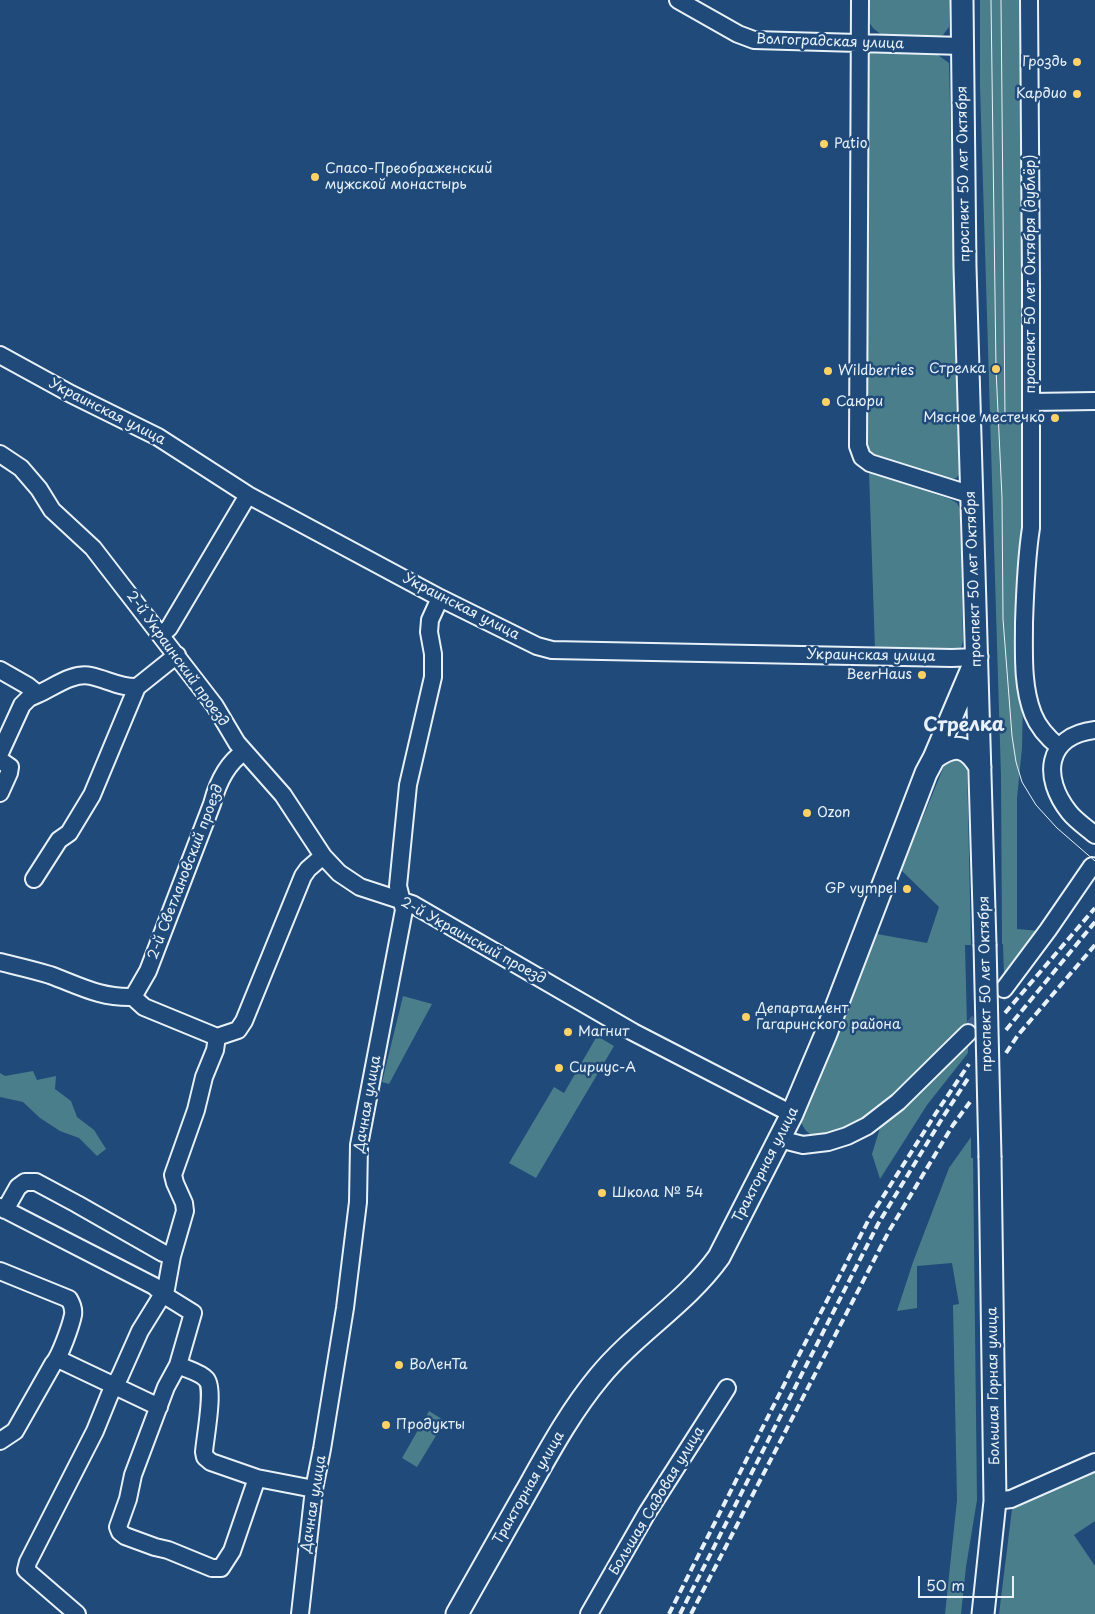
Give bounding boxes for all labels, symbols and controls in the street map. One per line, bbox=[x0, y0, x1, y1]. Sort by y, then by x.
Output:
street label: Волгоградская улица bbox=[756, 31, 904, 53]
place label: Гроздь bbox=[1022, 54, 1067, 70]
marker: Гроздь bbox=[1071, 56, 1083, 68]
street label: проспект 50 лет Октября bbox=[954, 86, 974, 262]
place label: Кардио bbox=[1016, 86, 1067, 102]
marker: Кардио bbox=[1071, 88, 1083, 100]
place label: Patio bbox=[834, 136, 867, 152]
marker: Patio bbox=[818, 138, 830, 150]
street label: проспект 50 лет Октября (дублёр) bbox=[1023, 154, 1039, 394]
place label: Спасо-Преображенский мужской монастырь bbox=[325, 161, 492, 193]
marker: Спасо-Преображенский мужской монастырь bbox=[309, 171, 321, 183]
place label: Стрелка bbox=[929, 361, 986, 377]
place label: Wildberries bbox=[838, 363, 914, 379]
marker: Стрелка bbox=[990, 363, 1002, 375]
marker: Wildberries bbox=[822, 365, 834, 377]
street label: Украинская улица bbox=[46, 375, 168, 449]
place label: Саюри bbox=[836, 394, 883, 410]
marker: Саюри bbox=[820, 396, 832, 408]
place label: Мясное местечко bbox=[923, 410, 1045, 426]
marker: Мясное местечко bbox=[1049, 412, 1061, 424]
street label: проспект 50 лет Октября bbox=[963, 491, 985, 667]
street label: Украинская улица bbox=[400, 570, 522, 644]
street label: 2-й Украинский проезд bbox=[122, 588, 232, 730]
street label: Украинская улица bbox=[806, 646, 936, 666]
place label: BeerHaus bbox=[846, 667, 912, 683]
marker: BeerHaus bbox=[916, 669, 928, 681]
district label: Стрелка bbox=[923, 715, 1005, 737]
street label: 2-й Светлановский проезд bbox=[145, 782, 227, 962]
place label: Ozon bbox=[817, 805, 850, 821]
marker: Ozon bbox=[801, 807, 813, 819]
place label: GP vympel bbox=[825, 881, 897, 897]
marker: GP vympel bbox=[901, 883, 913, 895]
street label: 2-й Украинский проезд bbox=[398, 894, 548, 988]
street label: проспект 50 лет Октября bbox=[976, 896, 996, 1072]
place label: Департамент Гагаринского района bbox=[756, 1001, 901, 1034]
marker: Департамент Гагаринского района bbox=[740, 1011, 752, 1023]
place label: Магнит bbox=[578, 1024, 629, 1040]
marker: Магнит bbox=[562, 1026, 574, 1038]
street label: Дачная улица bbox=[351, 1054, 385, 1154]
place label: Сириус-А bbox=[569, 1060, 636, 1076]
marker: Сириус-А bbox=[553, 1062, 565, 1074]
street label: Тракторная улица bbox=[730, 1104, 802, 1226]
place label: Школа № 54 bbox=[612, 1185, 704, 1201]
marker: Школа № 54 bbox=[596, 1187, 608, 1199]
street label: Большая Горная улица bbox=[984, 1307, 1004, 1465]
place label: ВоЛенТа bbox=[409, 1357, 468, 1373]
marker: ВоЛенТа bbox=[393, 1359, 405, 1371]
place label: Продукты bbox=[396, 1417, 465, 1433]
marker: Продукты bbox=[380, 1419, 392, 1431]
street label: Большая Садовая улица bbox=[606, 1424, 708, 1578]
street label: Тракторная улица bbox=[490, 1429, 568, 1547]
street label: Дачная улица bbox=[298, 1454, 330, 1554]
scale bar bbox=[920, 1566, 1016, 1598]
text: 50 m bbox=[926, 1573, 965, 1596]

